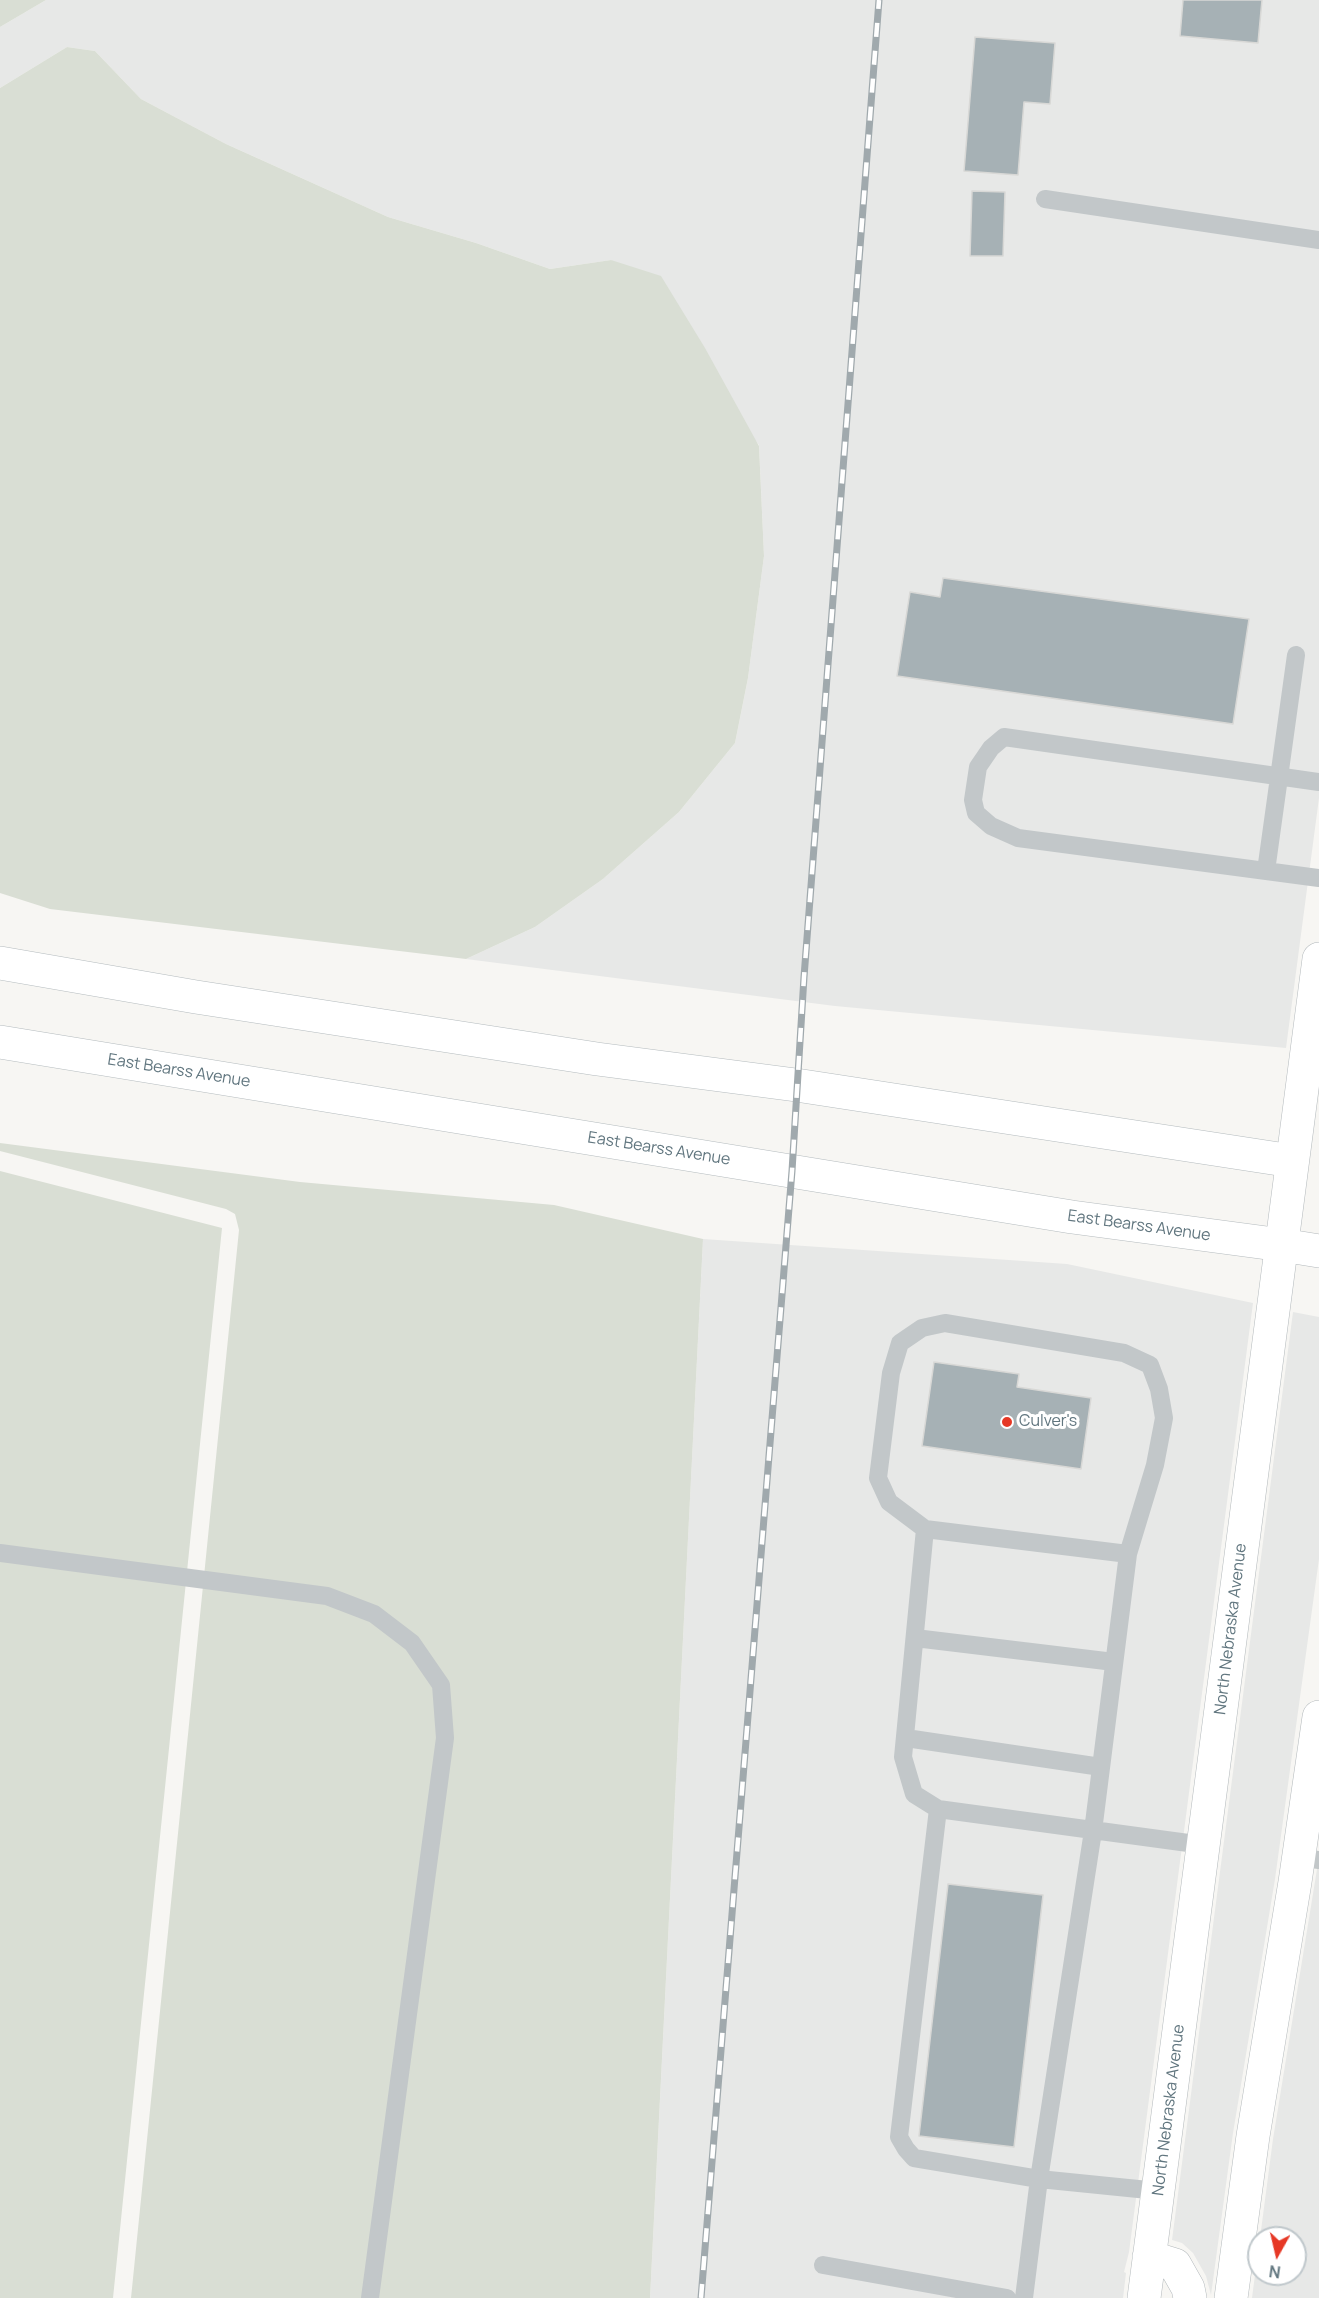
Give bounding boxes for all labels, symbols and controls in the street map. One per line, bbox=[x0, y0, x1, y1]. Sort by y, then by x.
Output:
street label: East Bearss Avenue bbox=[106, 1050, 252, 1092]
street label: East Bearss Avenue bbox=[586, 1128, 732, 1170]
street label: East Bearss Avenue bbox=[1066, 1206, 1212, 1246]
place label: Culver's bbox=[1019, 1412, 1077, 1432]
marker: Culver's bbox=[1000, 1415, 1014, 1429]
street label: North Nebraska Avenue bbox=[1211, 1542, 1251, 1716]
street label: North Nebraska Avenue bbox=[1149, 2023, 1189, 2197]
north arrow bbox=[1247, 2226, 1307, 2286]
text: N bbox=[1268, 2260, 1282, 2284]

